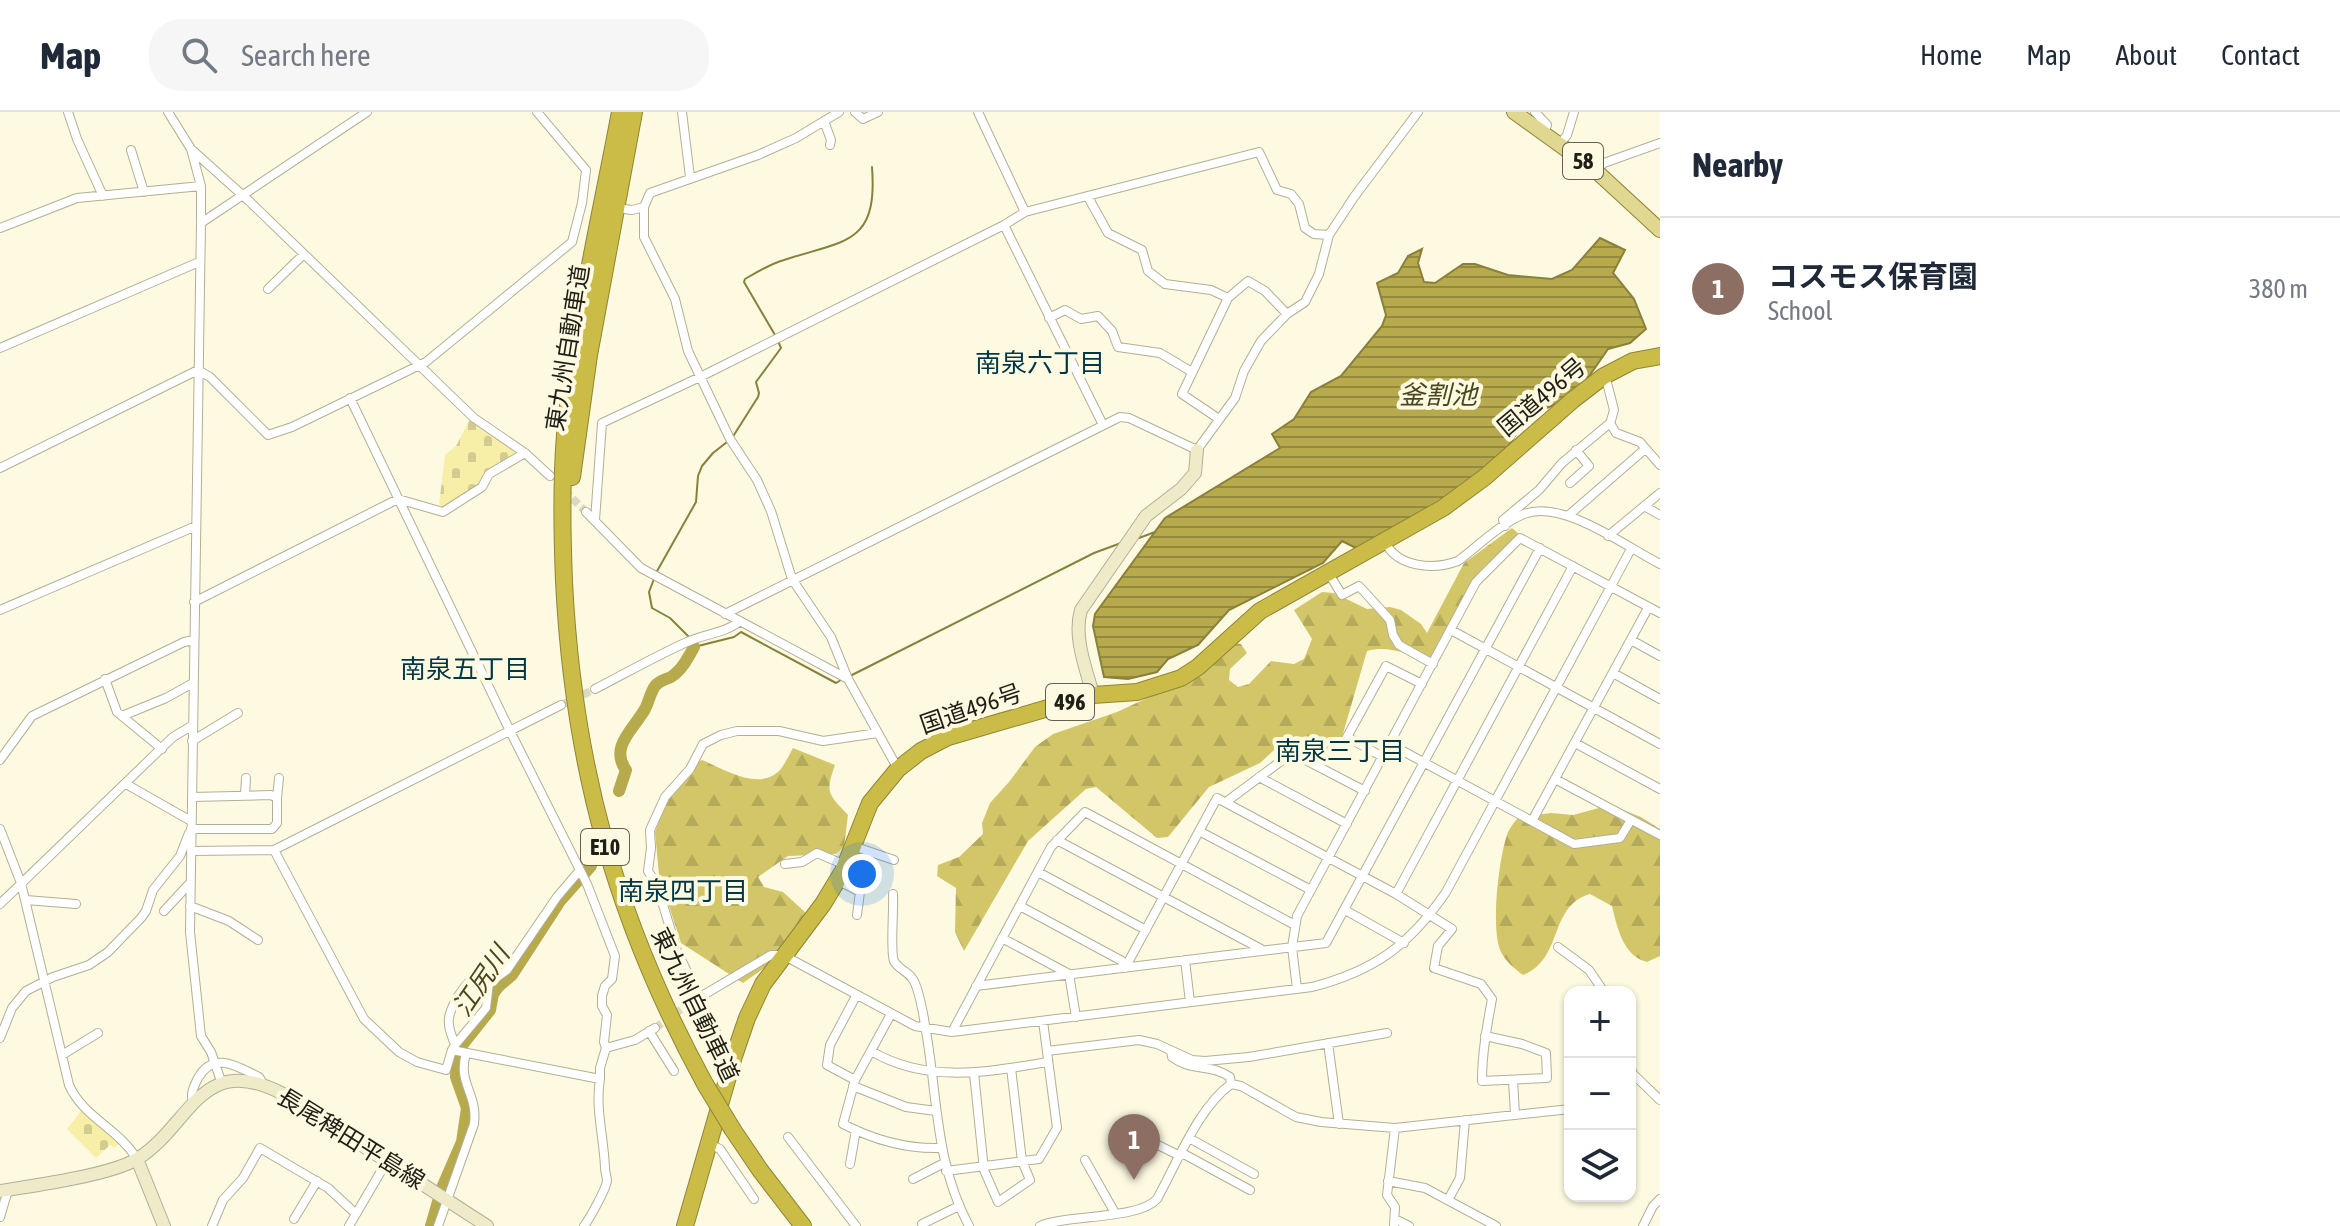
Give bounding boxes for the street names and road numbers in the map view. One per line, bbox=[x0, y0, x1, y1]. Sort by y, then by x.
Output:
road number: 58 bbox=[1563, 143, 1603, 179]
street label: 東九州自動車道 bbox=[541, 263, 594, 433]
street label: 国道496号 bbox=[1492, 352, 1591, 441]
street label: 国道496号 bbox=[916, 679, 1025, 739]
road number: 496 bbox=[1046, 684, 1094, 720]
road number: E10 bbox=[581, 829, 629, 865]
street label: 東九州自動車道 bbox=[646, 923, 744, 1086]
street label: 長尾稗田平島線 bbox=[273, 1083, 430, 1195]

